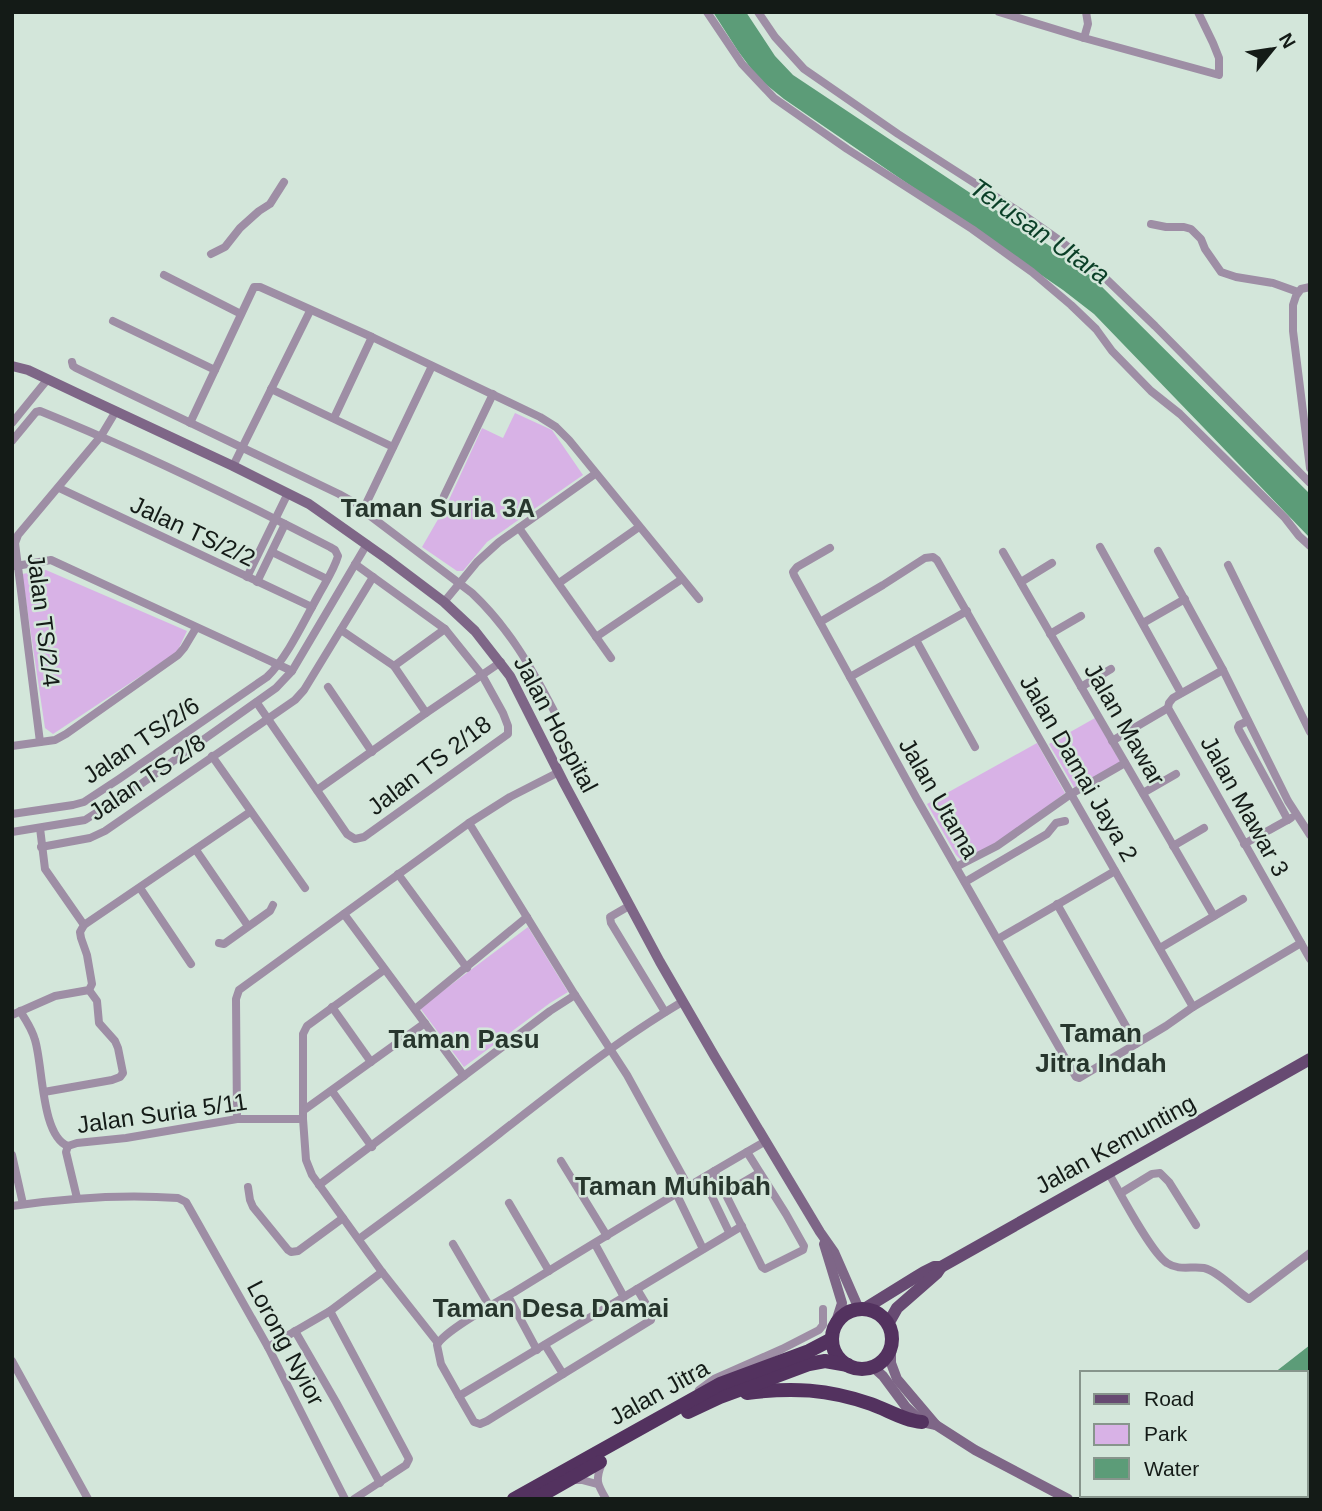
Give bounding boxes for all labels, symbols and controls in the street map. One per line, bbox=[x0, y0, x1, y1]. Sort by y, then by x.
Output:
north arrow bbox=[1238, 14, 1308, 84]
text: N bbox=[1275, 30, 1300, 52]
water label: Terusan Utara bbox=[964, 172, 1116, 290]
street label: Jalan TS/2/2 bbox=[126, 490, 260, 572]
district label: Taman Suria 3A bbox=[341, 493, 536, 523]
street label: Jalan TS/2/4 bbox=[22, 552, 66, 688]
street label: Jalan Hospital bbox=[509, 651, 603, 797]
street label: Jalan Mawar bbox=[1079, 658, 1171, 790]
street label: Jalan Damai Jaya 2 bbox=[1015, 670, 1143, 866]
street label: Jalan TS/2/6 bbox=[78, 691, 204, 789]
street label: Jalan TS 2/18 bbox=[362, 710, 496, 820]
street label: Jalan TS 2/8 bbox=[84, 728, 210, 826]
street label: Jalan Mawar 3 bbox=[1195, 731, 1295, 881]
street label: Jalan Utama bbox=[894, 733, 985, 864]
district label: Taman Jitra Indah bbox=[1035, 1018, 1167, 1078]
district label: Taman Pasu bbox=[388, 1024, 540, 1054]
street label: Jalan Suria 5/11 bbox=[75, 1088, 249, 1138]
street label: Jalan Kemunting bbox=[1030, 1089, 1200, 1199]
district label: Taman Muhibah bbox=[575, 1171, 771, 1201]
street label: Lorong Nyior bbox=[242, 1276, 330, 1410]
district label: Taman Desa Damai bbox=[433, 1293, 669, 1323]
street label: Jalan Jitra bbox=[605, 1353, 714, 1430]
legend bbox=[1080, 1371, 1308, 1497]
text: Road bbox=[1144, 1387, 1194, 1410]
text: Park bbox=[1144, 1422, 1188, 1445]
text: Water bbox=[1144, 1457, 1199, 1480]

